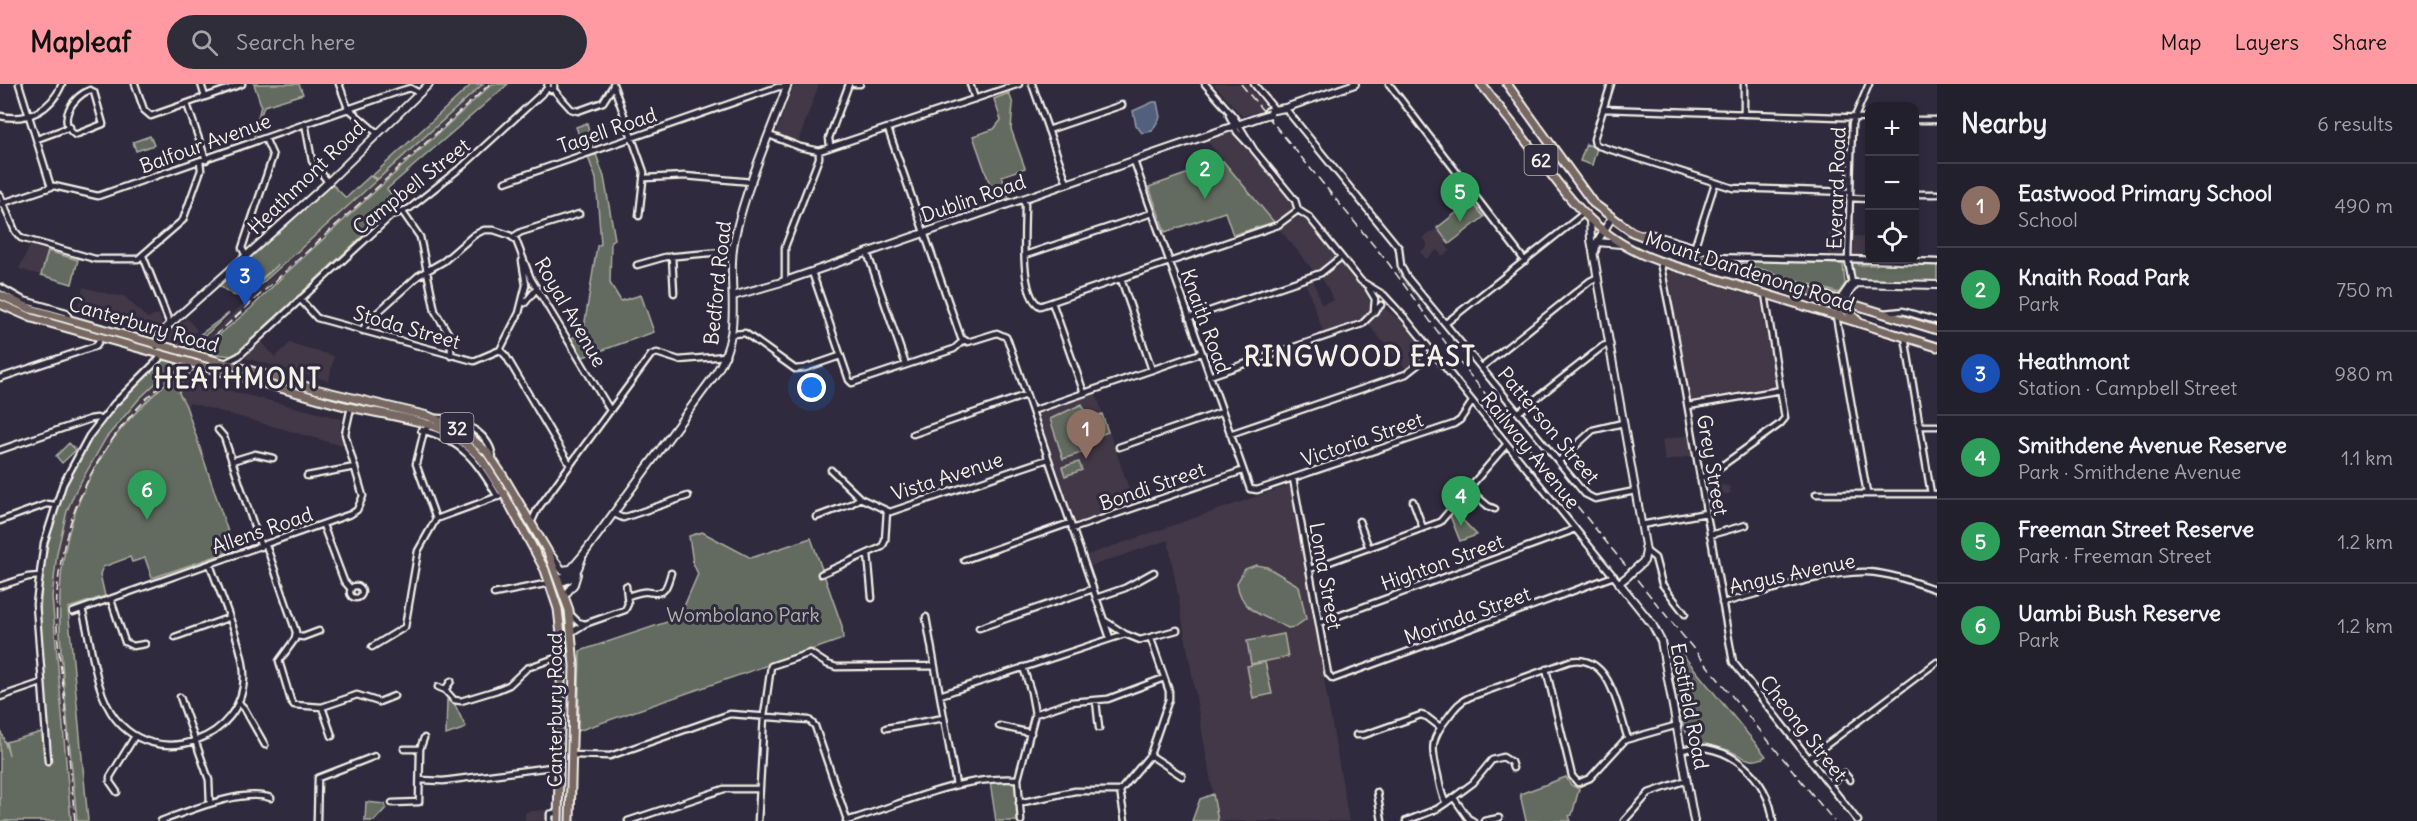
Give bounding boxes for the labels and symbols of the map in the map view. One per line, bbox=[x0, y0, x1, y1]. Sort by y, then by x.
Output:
street label: Tagell Road bbox=[554, 101, 660, 159]
street label: Balfour Avenue bbox=[136, 108, 274, 178]
street label: Heathmont Road bbox=[242, 115, 370, 239]
street label: Everard Road bbox=[1821, 126, 1851, 250]
street label: Campbell Street bbox=[347, 132, 475, 240]
road number: 62 bbox=[1524, 145, 1558, 175]
pin: 2 bbox=[1186, 150, 1224, 199]
street label: Dublin Road bbox=[917, 168, 1029, 228]
pin: 5 bbox=[1440, 172, 1480, 222]
street label: Bedford Road bbox=[698, 220, 736, 346]
street label: Mount Dandenong Road bbox=[1642, 225, 1858, 317]
street label: Royal Avenue bbox=[529, 253, 613, 371]
pin: 3 bbox=[226, 256, 264, 306]
street label: Knaith Road bbox=[1175, 265, 1237, 377]
street label: Canterbury Road bbox=[66, 291, 222, 357]
street label: Stoda Street bbox=[351, 300, 464, 354]
district label: RINGWOOD EAST bbox=[1244, 340, 1476, 373]
street label: Patterson Street bbox=[1493, 361, 1605, 489]
district label: HEATHMONT bbox=[154, 362, 322, 395]
your location bbox=[797, 373, 826, 402]
street label: Railway Avenue bbox=[1476, 386, 1586, 514]
street label: Victoria Street bbox=[1298, 406, 1427, 472]
pin: 1 bbox=[1066, 410, 1106, 459]
street label: Grey Street bbox=[1692, 412, 1734, 518]
road number: 32 bbox=[440, 413, 474, 443]
street label: Vista Avenue bbox=[888, 446, 1006, 506]
street label: Bondi Street bbox=[1096, 456, 1208, 516]
pin: 6 bbox=[128, 470, 166, 520]
pin: 4 bbox=[1442, 476, 1480, 526]
street label: Allens Road bbox=[208, 501, 316, 559]
street label: Loma Street bbox=[1304, 520, 1348, 632]
street label: Highton Street bbox=[1377, 528, 1507, 596]
street label: Angus Avenue bbox=[1727, 547, 1857, 599]
street label: Morinda Street bbox=[1400, 580, 1534, 649]
park label: Wombolano Park bbox=[666, 602, 820, 627]
street label: Canterbury Road bbox=[542, 632, 567, 788]
street label: Eastfield Road bbox=[1665, 641, 1715, 772]
street label: Cheong Street bbox=[1755, 670, 1853, 786]

